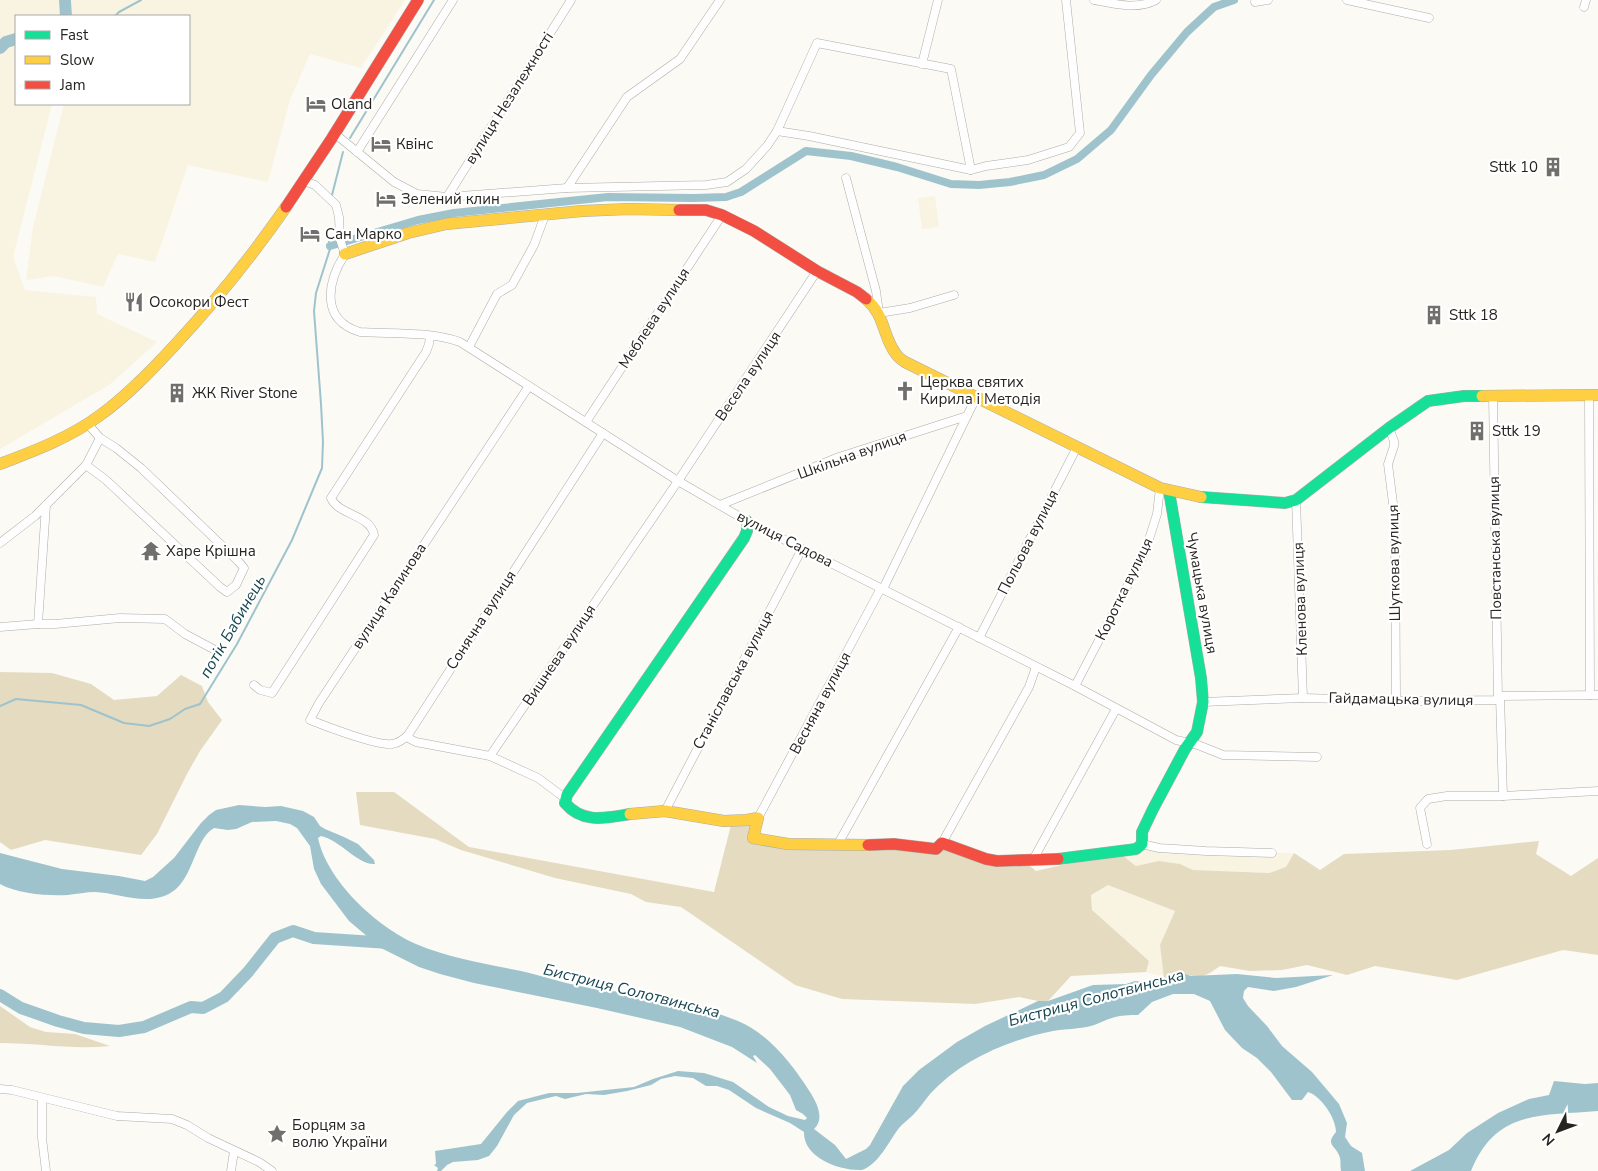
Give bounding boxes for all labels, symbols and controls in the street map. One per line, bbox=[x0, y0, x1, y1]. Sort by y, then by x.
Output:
legend bbox=[15, 15, 190, 105]
text: Fast bbox=[60, 25, 89, 45]
street label: вулиця Незалежності bbox=[460, 28, 558, 168]
text: Slow bbox=[60, 50, 95, 70]
text: Jam bbox=[59, 75, 86, 95]
hotel icon: Oland bbox=[305, 93, 327, 115]
place label: Oland bbox=[331, 94, 372, 114]
hotel icon: Квінс bbox=[370, 133, 392, 155]
place label: Квінс bbox=[396, 134, 433, 154]
building icon: Sttk 10 bbox=[1542, 156, 1564, 178]
place label: Sttk 10 bbox=[1489, 157, 1538, 177]
hotel icon: Зелений клин bbox=[375, 188, 397, 210]
place label: Зелений клин bbox=[401, 189, 500, 209]
hotel icon: Сан Марко bbox=[299, 223, 321, 245]
place label: Сан Марко bbox=[325, 224, 402, 244]
street label: Меблева вулиця bbox=[614, 264, 694, 372]
restaurant icon: Осокори Фест bbox=[123, 291, 145, 313]
place label: Осокори Фест bbox=[149, 292, 249, 312]
building icon: Sttk 18 bbox=[1423, 304, 1445, 326]
place label: Sttk 18 bbox=[1449, 305, 1498, 325]
street label: Весела вулиця bbox=[711, 327, 785, 425]
place label: Церква святих Кирила і Методія bbox=[920, 372, 1041, 409]
church icon: Церква святих Кирила і Методія bbox=[894, 380, 916, 402]
building icon: ЖК River Stone bbox=[166, 382, 188, 404]
place label: ЖК River Stone bbox=[192, 383, 298, 403]
building icon: Sttk 19 bbox=[1466, 420, 1488, 442]
place label: Sttk 19 bbox=[1492, 421, 1541, 441]
street label: Шкільна вулиця bbox=[795, 426, 909, 484]
street label: Повстанська вулиця bbox=[1484, 476, 1506, 620]
street label: Польова вулиця bbox=[993, 486, 1063, 598]
street label: Шуткова вулиця bbox=[1383, 504, 1405, 622]
street label: вулиця Садова bbox=[733, 506, 837, 572]
street label: Чумацька вулиця bbox=[1181, 531, 1223, 655]
street label: Коротка вулиця bbox=[1090, 534, 1158, 644]
street label: вулиця Калинова bbox=[347, 539, 431, 653]
temple icon: Харе Крішна bbox=[140, 540, 162, 562]
place label: Харе Крішна bbox=[166, 541, 256, 561]
street label: Кленова вулиця bbox=[1288, 542, 1312, 656]
street label: Сонячна вулиця bbox=[441, 567, 521, 673]
water label: потік Бабинець bbox=[194, 571, 271, 682]
street label: Вишнева вулиця bbox=[518, 600, 600, 710]
street label: Станіславська вулиця bbox=[688, 607, 778, 753]
street label: Весняна вулиця bbox=[785, 648, 855, 758]
street label: Гайдамацька вулиця bbox=[1328, 688, 1474, 710]
water label: Бистриця Солотвинська bbox=[541, 958, 722, 1024]
water label: Бистриця Солотвинська bbox=[1006, 964, 1187, 1032]
north arrow bbox=[1533, 1106, 1583, 1156]
place label: Борцям за волю України bbox=[292, 1115, 388, 1152]
place icon: Борцям за волю України bbox=[266, 1123, 288, 1145]
text: N bbox=[1538, 1129, 1559, 1150]

